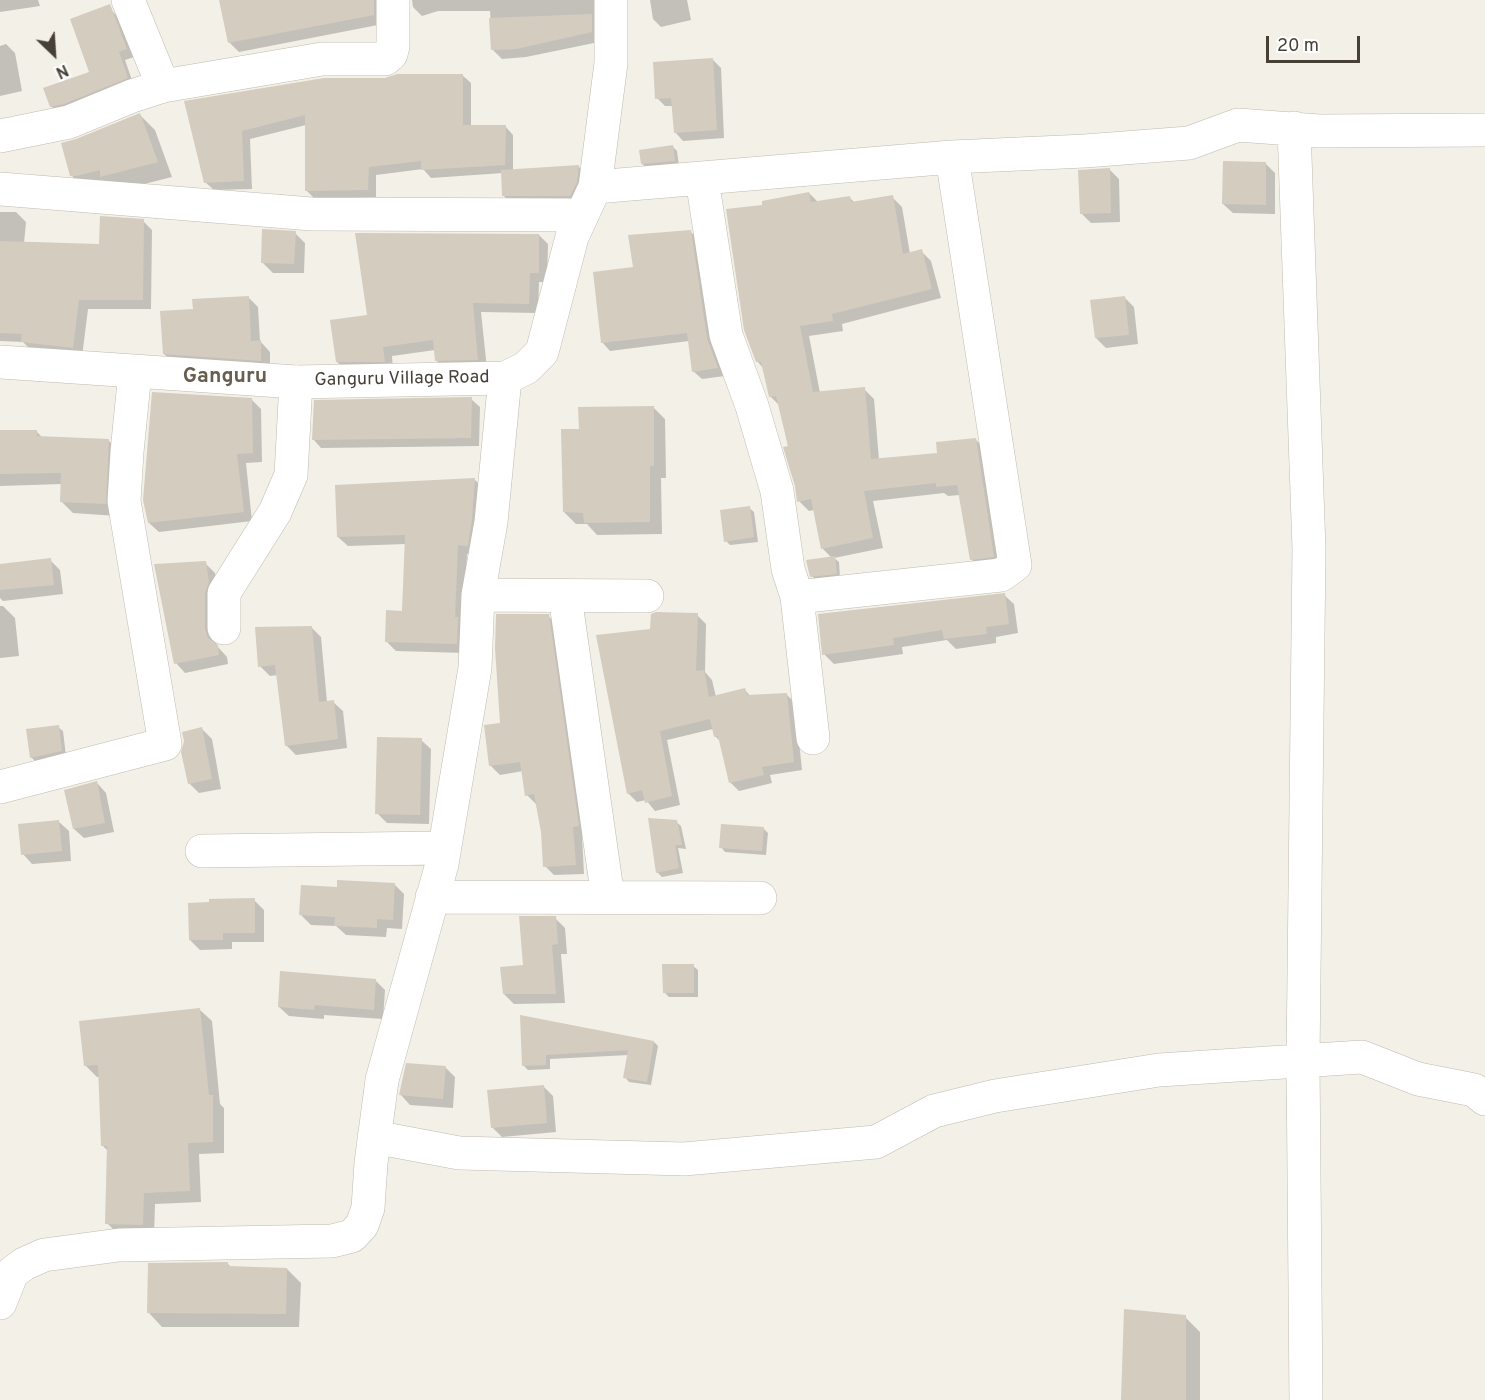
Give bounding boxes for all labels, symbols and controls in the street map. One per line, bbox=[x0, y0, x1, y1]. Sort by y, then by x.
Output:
north arrow bbox=[24, 24, 84, 84]
scale bar bbox=[1269, 24, 1364, 62]
text: 20 m bbox=[1277, 35, 1319, 58]
text: N bbox=[52, 59, 71, 82]
district label: Ganguru bbox=[183, 365, 267, 391]
street label: Ganguru Village Road bbox=[314, 368, 490, 392]

